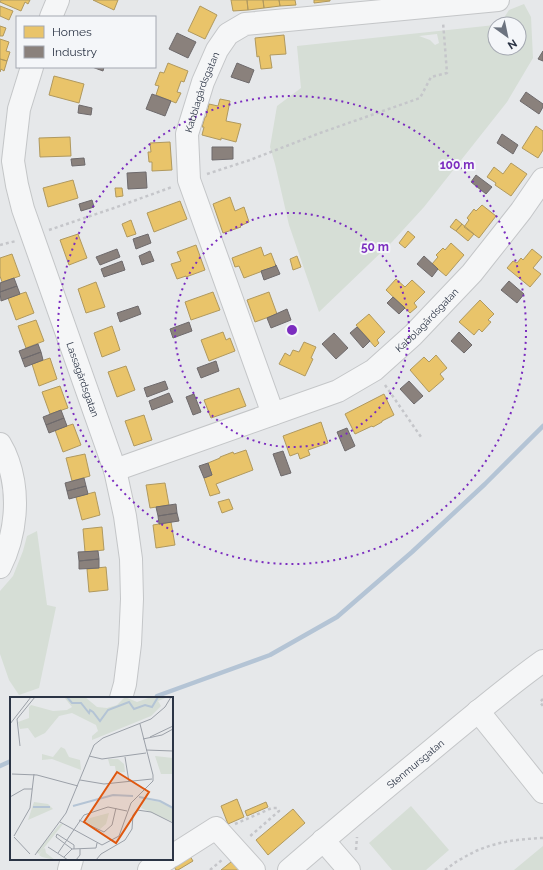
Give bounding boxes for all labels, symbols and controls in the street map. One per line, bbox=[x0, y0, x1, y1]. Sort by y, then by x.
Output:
legend bbox=[16, 16, 156, 68]
north arrow bbox=[487, 16, 527, 56]
text: Homes bbox=[52, 25, 92, 39]
text: N bbox=[505, 36, 519, 52]
text: Industry bbox=[52, 45, 98, 59]
street label: Kabblagårdsgatan bbox=[182, 50, 221, 134]
text: 100 m bbox=[440, 158, 474, 172]
text: 50 m bbox=[361, 240, 389, 254]
street label: Kabblagårdsgatan bbox=[393, 286, 460, 354]
centre of rings bbox=[285, 323, 299, 337]
street label: Lassagårdsgatan bbox=[65, 340, 101, 418]
inset map bbox=[10, 697, 173, 860]
street label: Stenmursgatan bbox=[384, 737, 446, 790]

